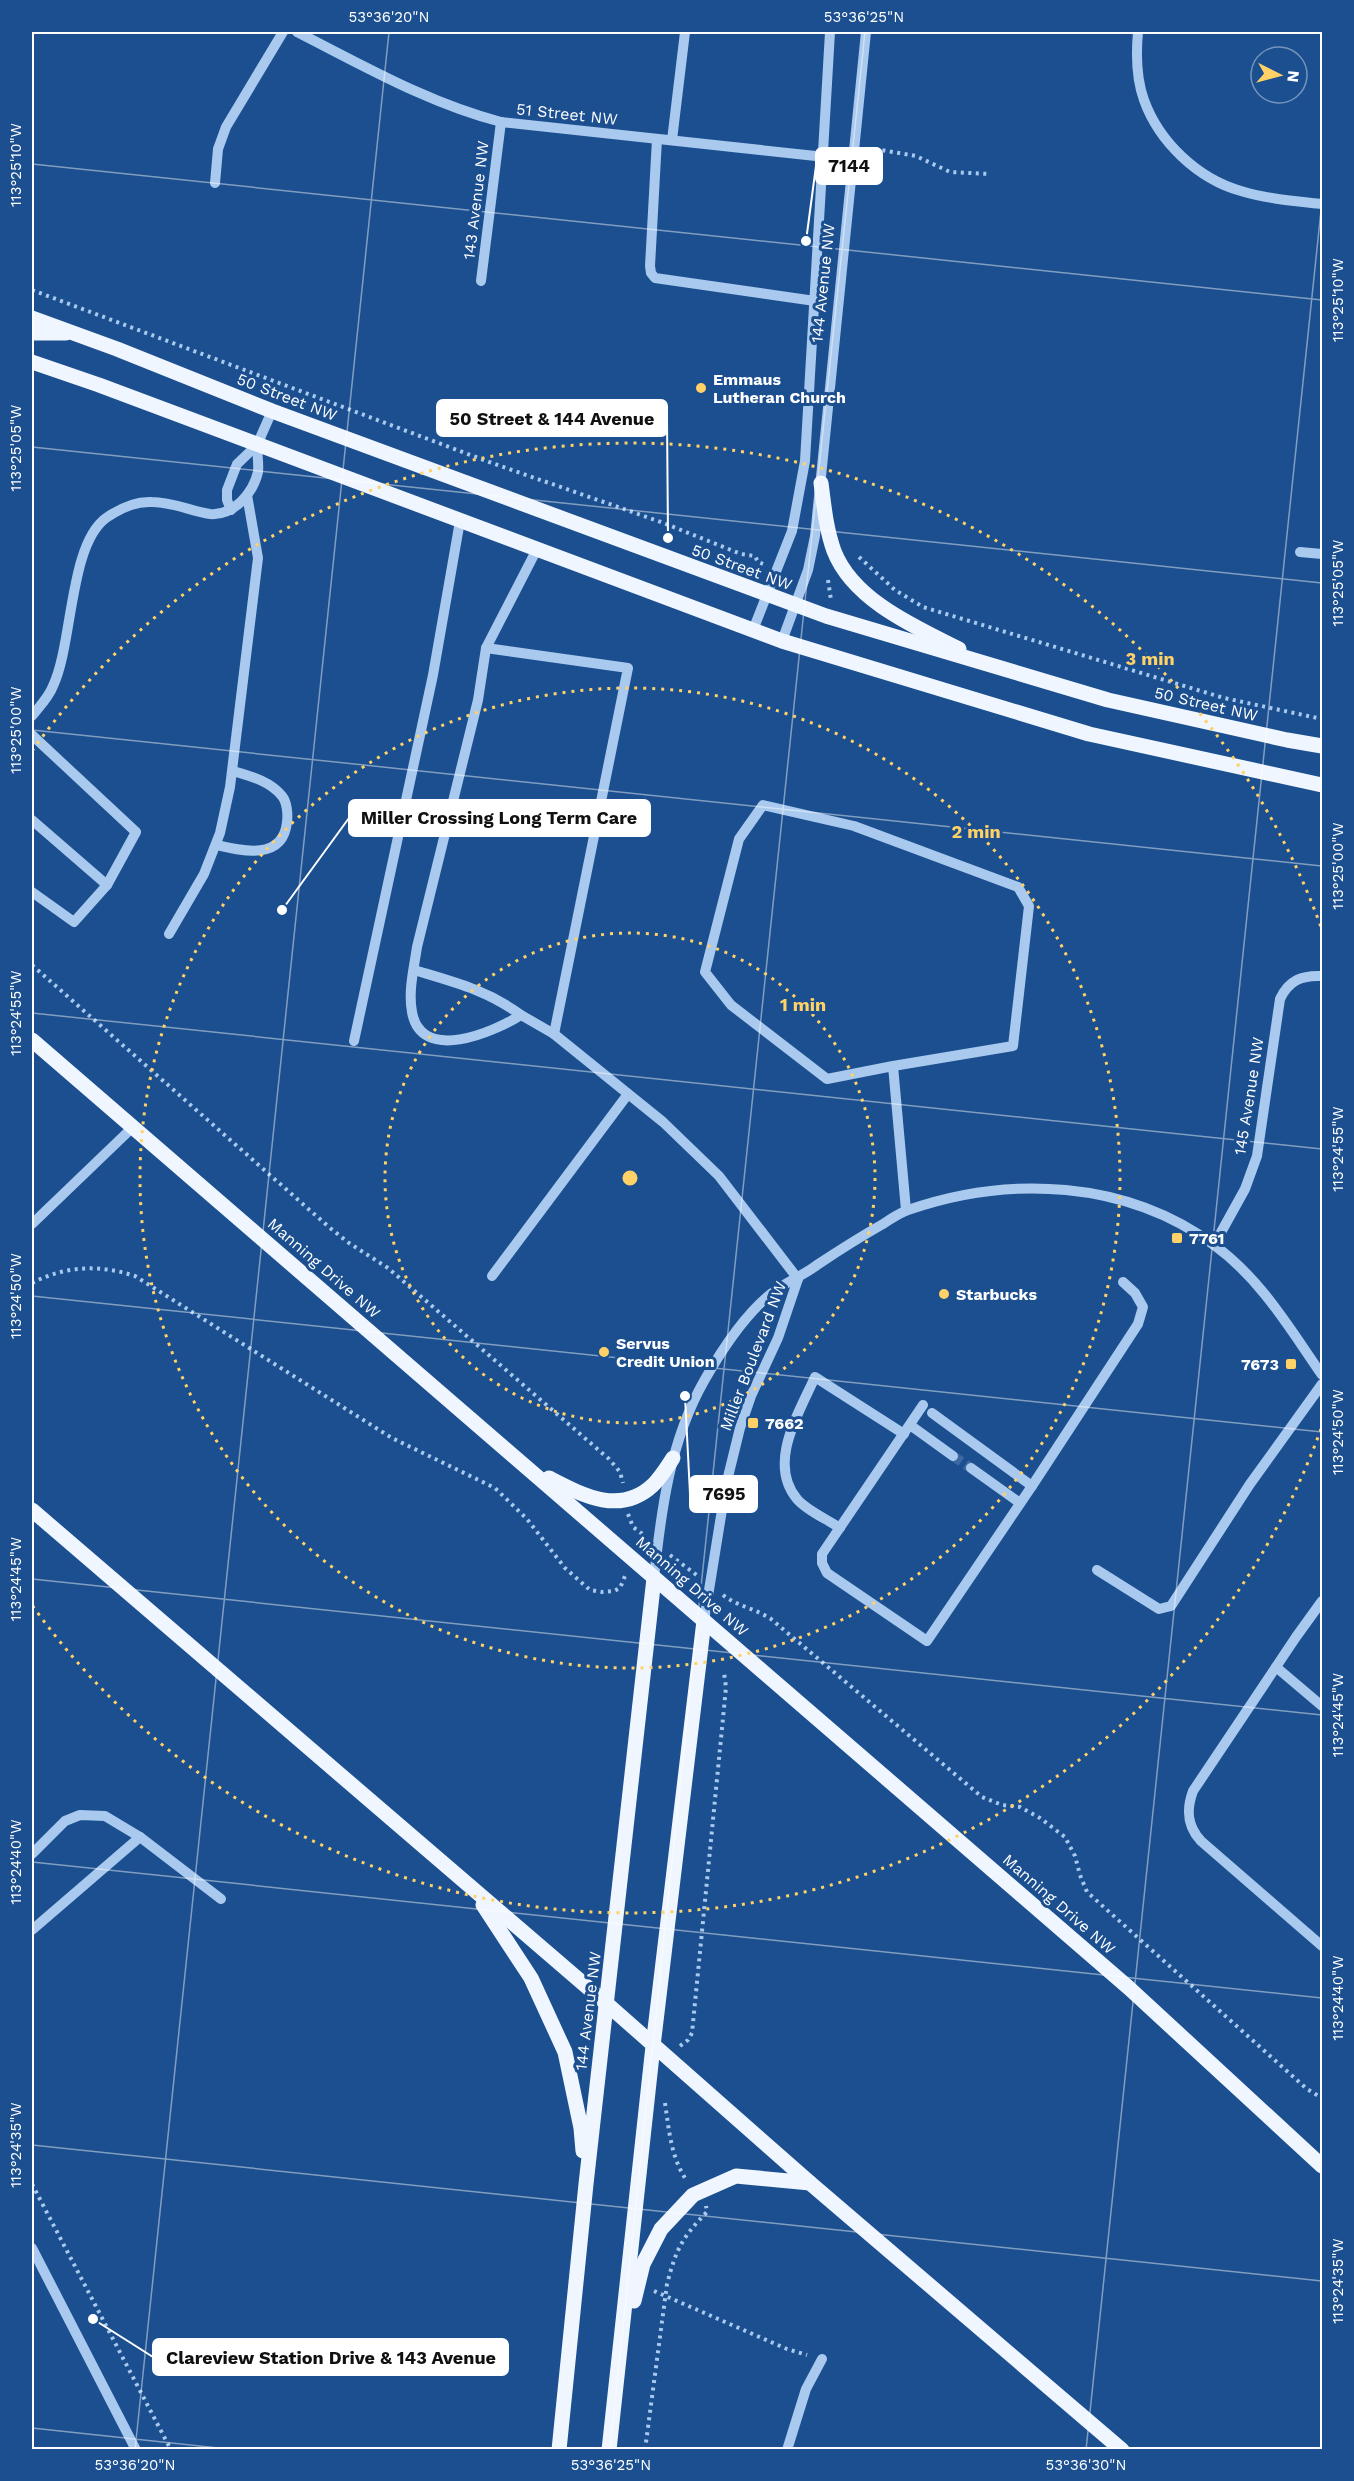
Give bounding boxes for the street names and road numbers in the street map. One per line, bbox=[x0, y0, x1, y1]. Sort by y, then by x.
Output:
street label: 51 Street NW bbox=[515, 99, 619, 129]
street label: 143 Avenue NW bbox=[459, 140, 493, 260]
street label: 144 Avenue NW bbox=[807, 222, 839, 344]
street label: 50 Street NW bbox=[234, 369, 340, 425]
street label: 50 Street NW bbox=[689, 540, 795, 594]
street label: 50 Street NW bbox=[1152, 683, 1260, 725]
street label: 145 Avenue NW bbox=[1230, 1036, 1268, 1156]
street label: Manning Drive NW bbox=[264, 1214, 384, 1322]
street label: Miller Boulevard NW bbox=[716, 1279, 790, 1433]
street label: Manning Drive NW bbox=[632, 1532, 752, 1640]
street label: Manning Drive NW bbox=[999, 1850, 1119, 1958]
street label: 144 Avenue NW bbox=[571, 1950, 605, 2072]

